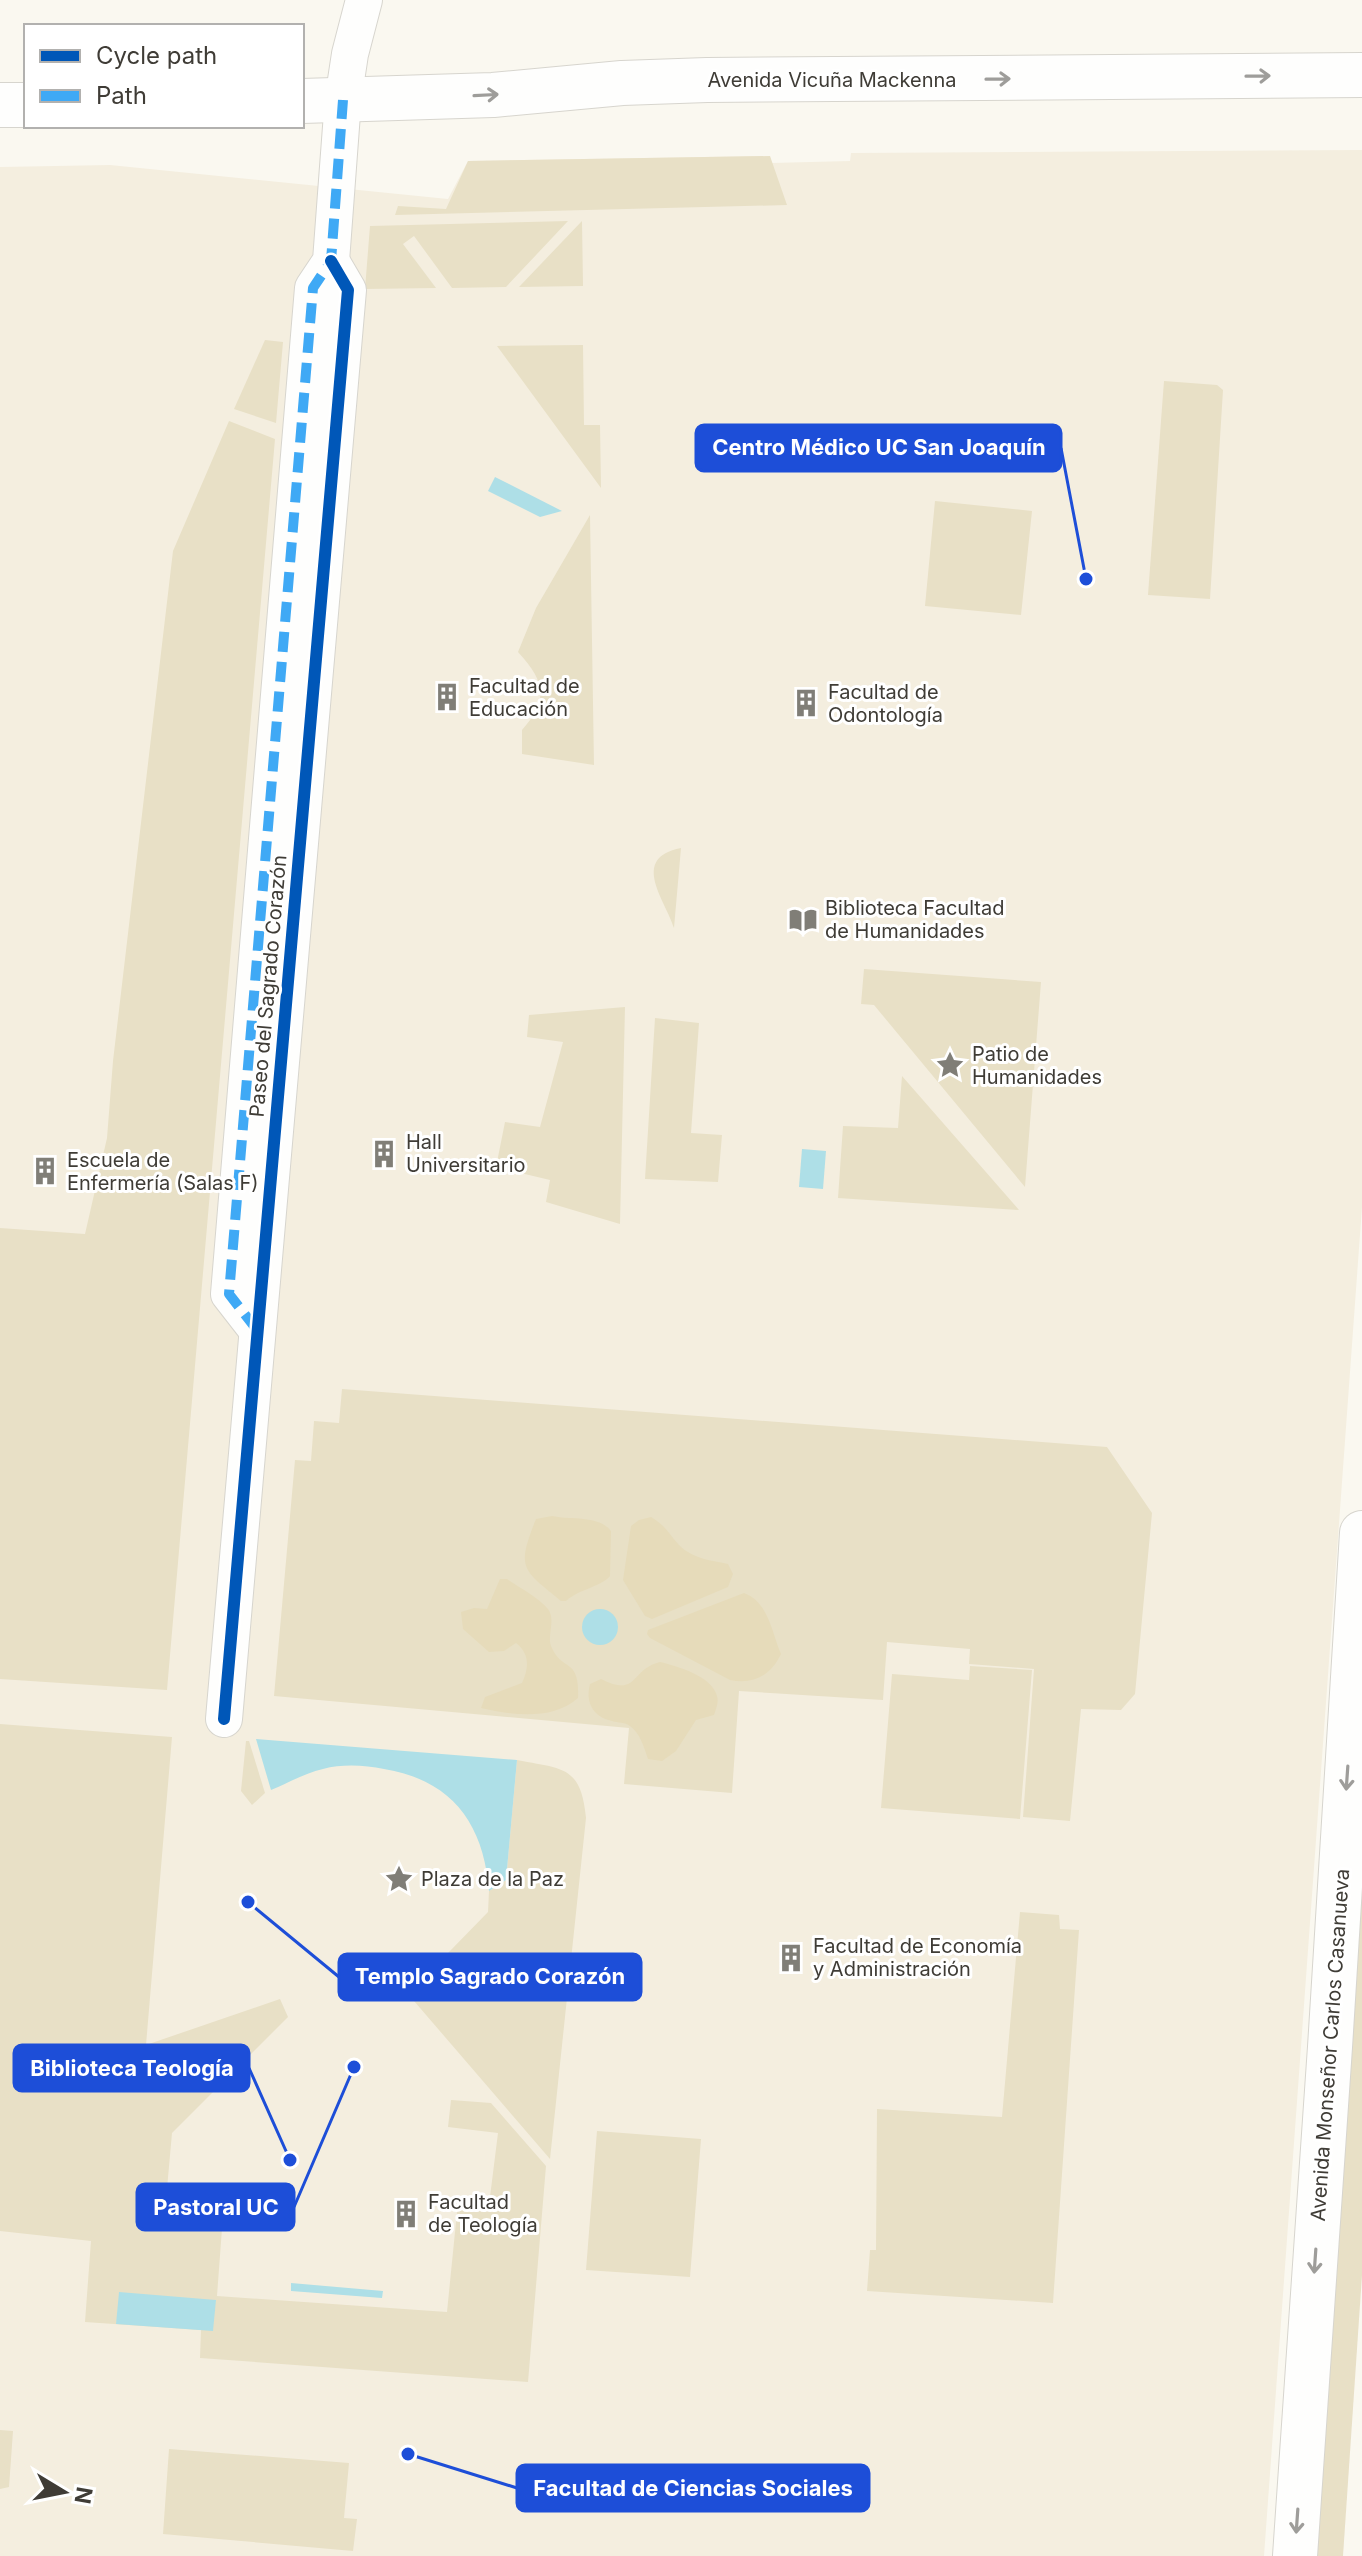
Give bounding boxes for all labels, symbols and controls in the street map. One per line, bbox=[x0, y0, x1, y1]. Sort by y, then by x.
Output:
legend bbox=[24, 24, 304, 128]
text: Cycle path bbox=[96, 41, 217, 70]
street label: Avenida Vicuña Mackenna bbox=[707, 68, 957, 92]
one-way arrow bbox=[1244, 68, 1271, 84]
one-way arrow bbox=[984, 71, 1011, 87]
text: Path bbox=[96, 81, 147, 110]
one-way arrow bbox=[472, 88, 499, 103]
callout: Centro Médico UC San Joaquín bbox=[696, 425, 1061, 471]
text: Centro Médico UC San Joaquín bbox=[712, 434, 1046, 460]
place label: Facultad de Educación bbox=[469, 674, 580, 721]
place label: Facultad de Odontología bbox=[828, 680, 943, 727]
building icon: Facultad de Educación bbox=[432, 682, 462, 712]
building icon: Facultad de Odontología bbox=[791, 688, 821, 718]
street label: Paseo del Sagrado Corazón bbox=[245, 854, 291, 1118]
place label: Biblioteca Facultad de Humanidades bbox=[825, 896, 1004, 943]
library icon: Biblioteca Facultad de Humanidades bbox=[788, 905, 818, 935]
place label: Patio de Humanidades bbox=[972, 1042, 1102, 1089]
place icon: Patio de Humanidades bbox=[935, 1050, 965, 1080]
place label: Hall Universitario bbox=[406, 1130, 526, 1177]
building icon: Hall Universitario bbox=[369, 1139, 399, 1169]
place label: Escuela de Enfermería (Salas F) bbox=[67, 1148, 259, 1195]
building icon: Escuela de Enfermería (Salas F) bbox=[30, 1156, 60, 1186]
one-way arrow bbox=[1339, 1764, 1354, 1791]
place icon: Plaza de la Paz bbox=[384, 1864, 414, 1894]
place label: Plaza de la Paz bbox=[421, 1867, 564, 1891]
street label: Avenida Monseñor Carlos Casanueva bbox=[1306, 1868, 1354, 2222]
place label: Facultad de Economía y Administración bbox=[813, 1934, 1022, 1981]
building icon: Facultad de Economía y Administración bbox=[776, 1943, 806, 1973]
callout: Templo Sagrado Corazón bbox=[339, 1954, 641, 2000]
text: Templo Sagrado Corazón bbox=[355, 1963, 625, 1989]
callout: Biblioteca Teología bbox=[14, 2045, 249, 2091]
text: Biblioteca Teología bbox=[30, 2055, 234, 2081]
callout: Pastoral UC bbox=[137, 2184, 294, 2230]
place label: Facultad de Teología bbox=[428, 2190, 538, 2237]
text: Pastoral UC bbox=[153, 2194, 279, 2220]
building icon: Facultad de Teología bbox=[391, 2199, 421, 2229]
one-way arrow bbox=[1307, 2247, 1322, 2274]
north arrow bbox=[24, 2452, 104, 2532]
callout: Facultad de Ciencias Sociales bbox=[517, 2465, 869, 2511]
text: Facultad de Ciencias Sociales bbox=[533, 2475, 853, 2501]
text: N bbox=[69, 2485, 98, 2506]
one-way arrow bbox=[1289, 2507, 1304, 2534]

